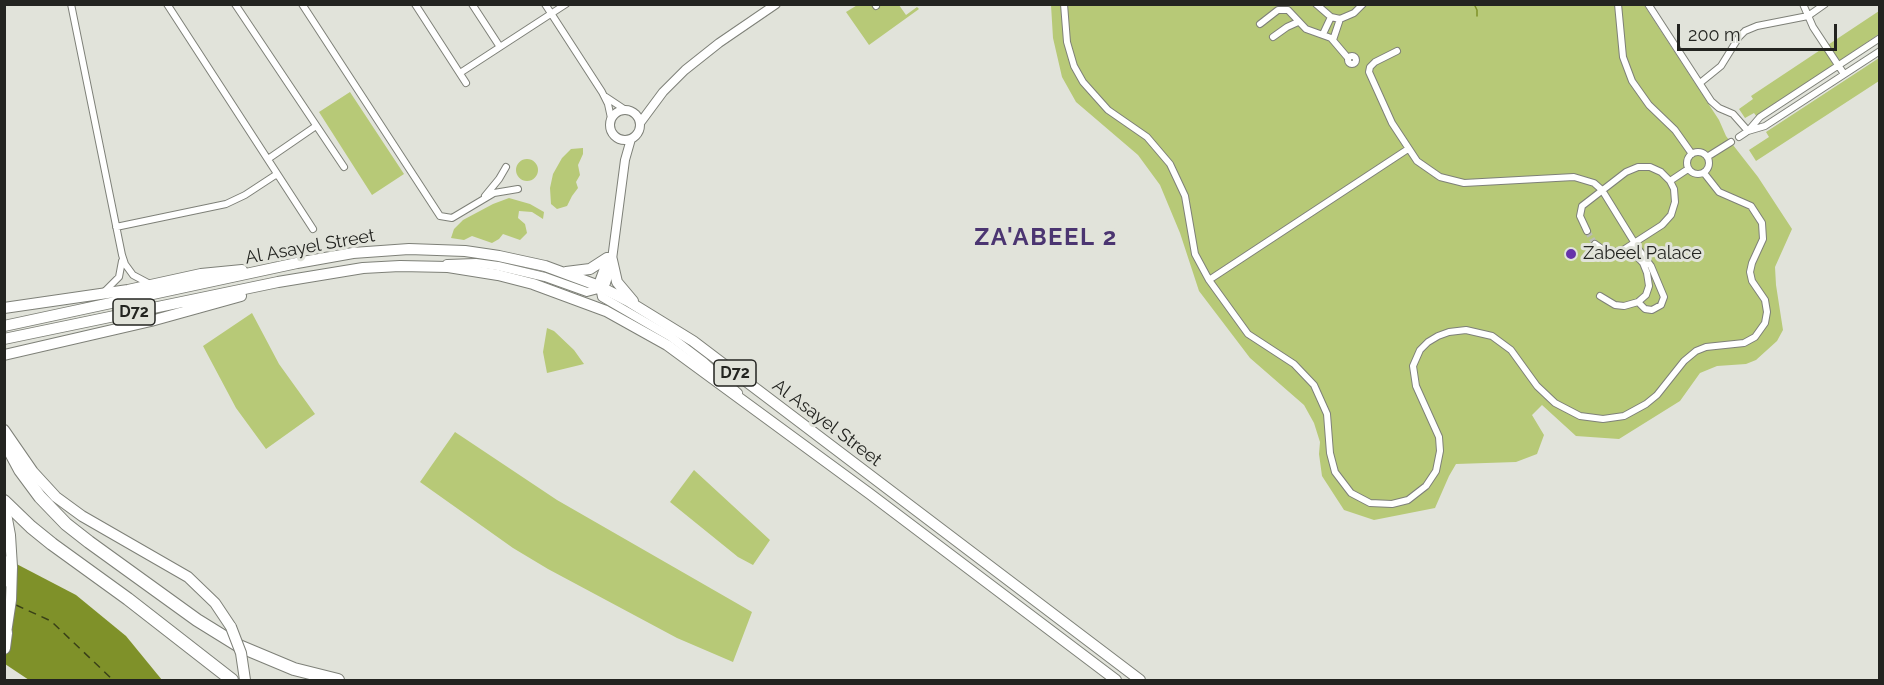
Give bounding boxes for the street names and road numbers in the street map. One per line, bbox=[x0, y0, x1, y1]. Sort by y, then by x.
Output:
street label: Al Asayel Street bbox=[243, 225, 377, 269]
road number: D72 bbox=[113, 299, 155, 325]
road number: D72 bbox=[714, 360, 756, 386]
street label: Al Asayel Street bbox=[768, 375, 886, 471]

